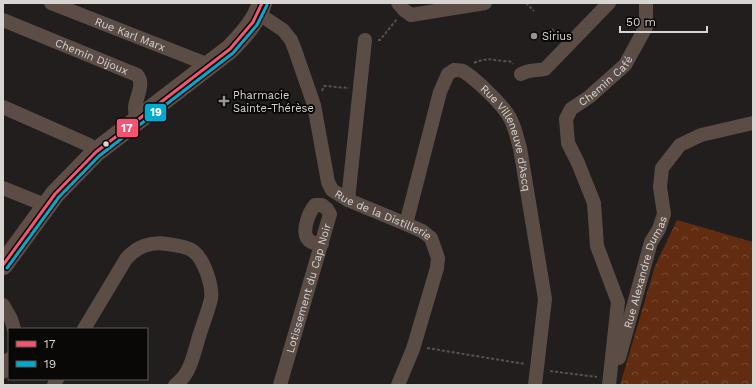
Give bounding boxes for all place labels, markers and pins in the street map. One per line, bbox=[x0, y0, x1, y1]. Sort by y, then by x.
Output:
place label: Sirius bbox=[542, 30, 572, 43]
marker: Sirius bbox=[529, 31, 539, 41]
place label: Pharmacie Sainte-Thérèse bbox=[233, 89, 314, 115]
marker: Pharmacie Sainte-Thérèse bbox=[218, 95, 230, 107]
unlabelled marker bbox=[101, 139, 111, 149]

